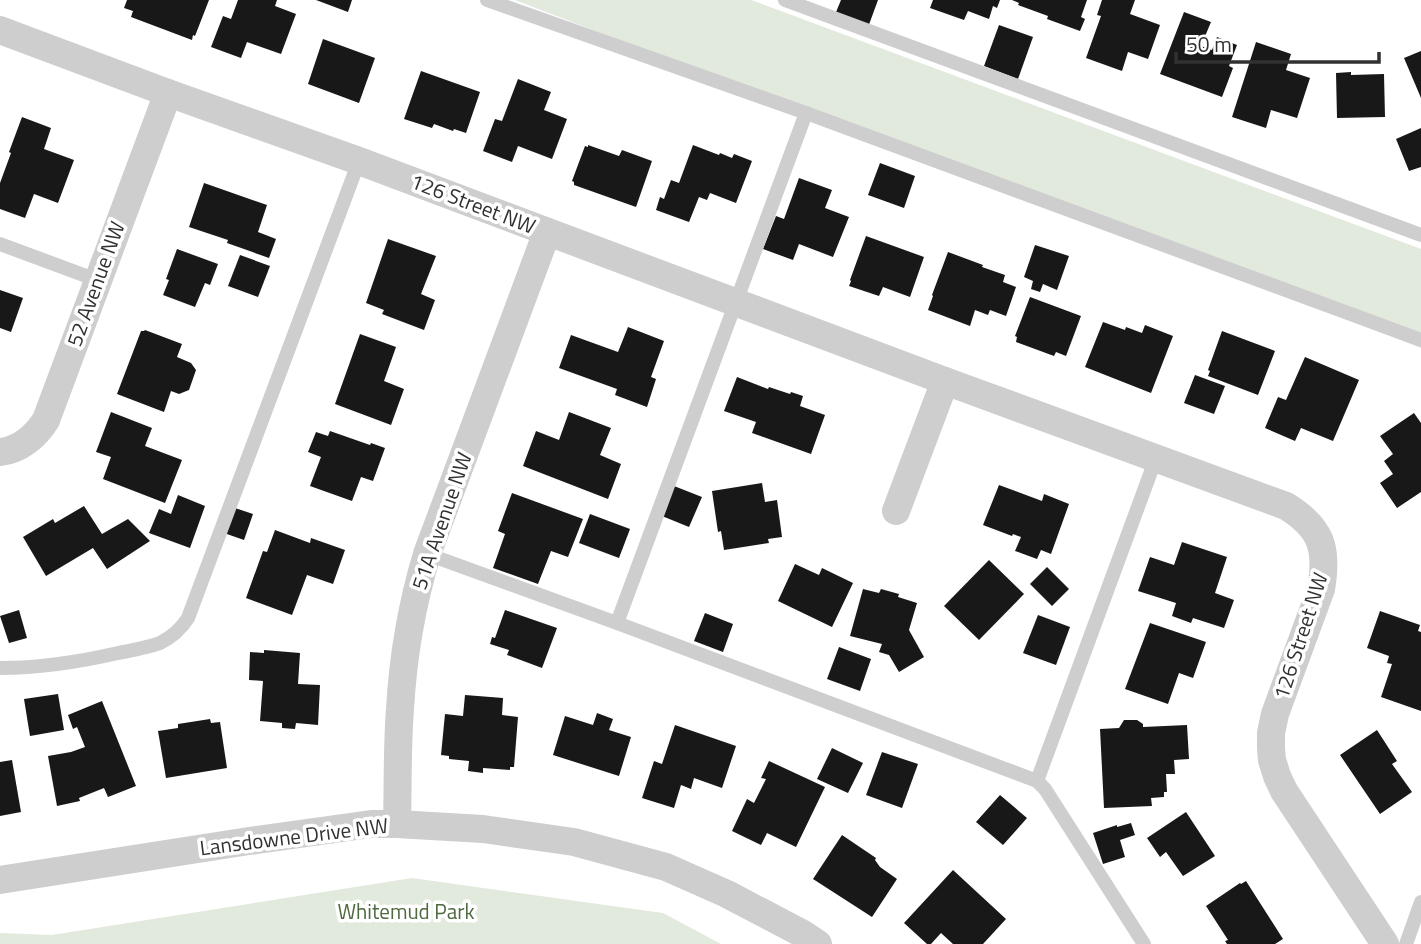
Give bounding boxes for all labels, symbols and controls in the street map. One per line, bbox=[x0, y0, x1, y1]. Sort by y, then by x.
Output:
scale bar bbox=[1176, 21, 1379, 65]
text: 50 m bbox=[1186, 28, 1232, 60]
street label: 126 Street NW bbox=[406, 165, 540, 242]
street label: 52 Avenue NW bbox=[58, 217, 133, 351]
street label: 51A Avenue NW bbox=[403, 447, 480, 594]
street label: 126 Street NW bbox=[1265, 568, 1336, 703]
street label: Lansdowne Drive NW bbox=[198, 809, 390, 863]
park label: Whitemud Park bbox=[337, 895, 475, 927]

